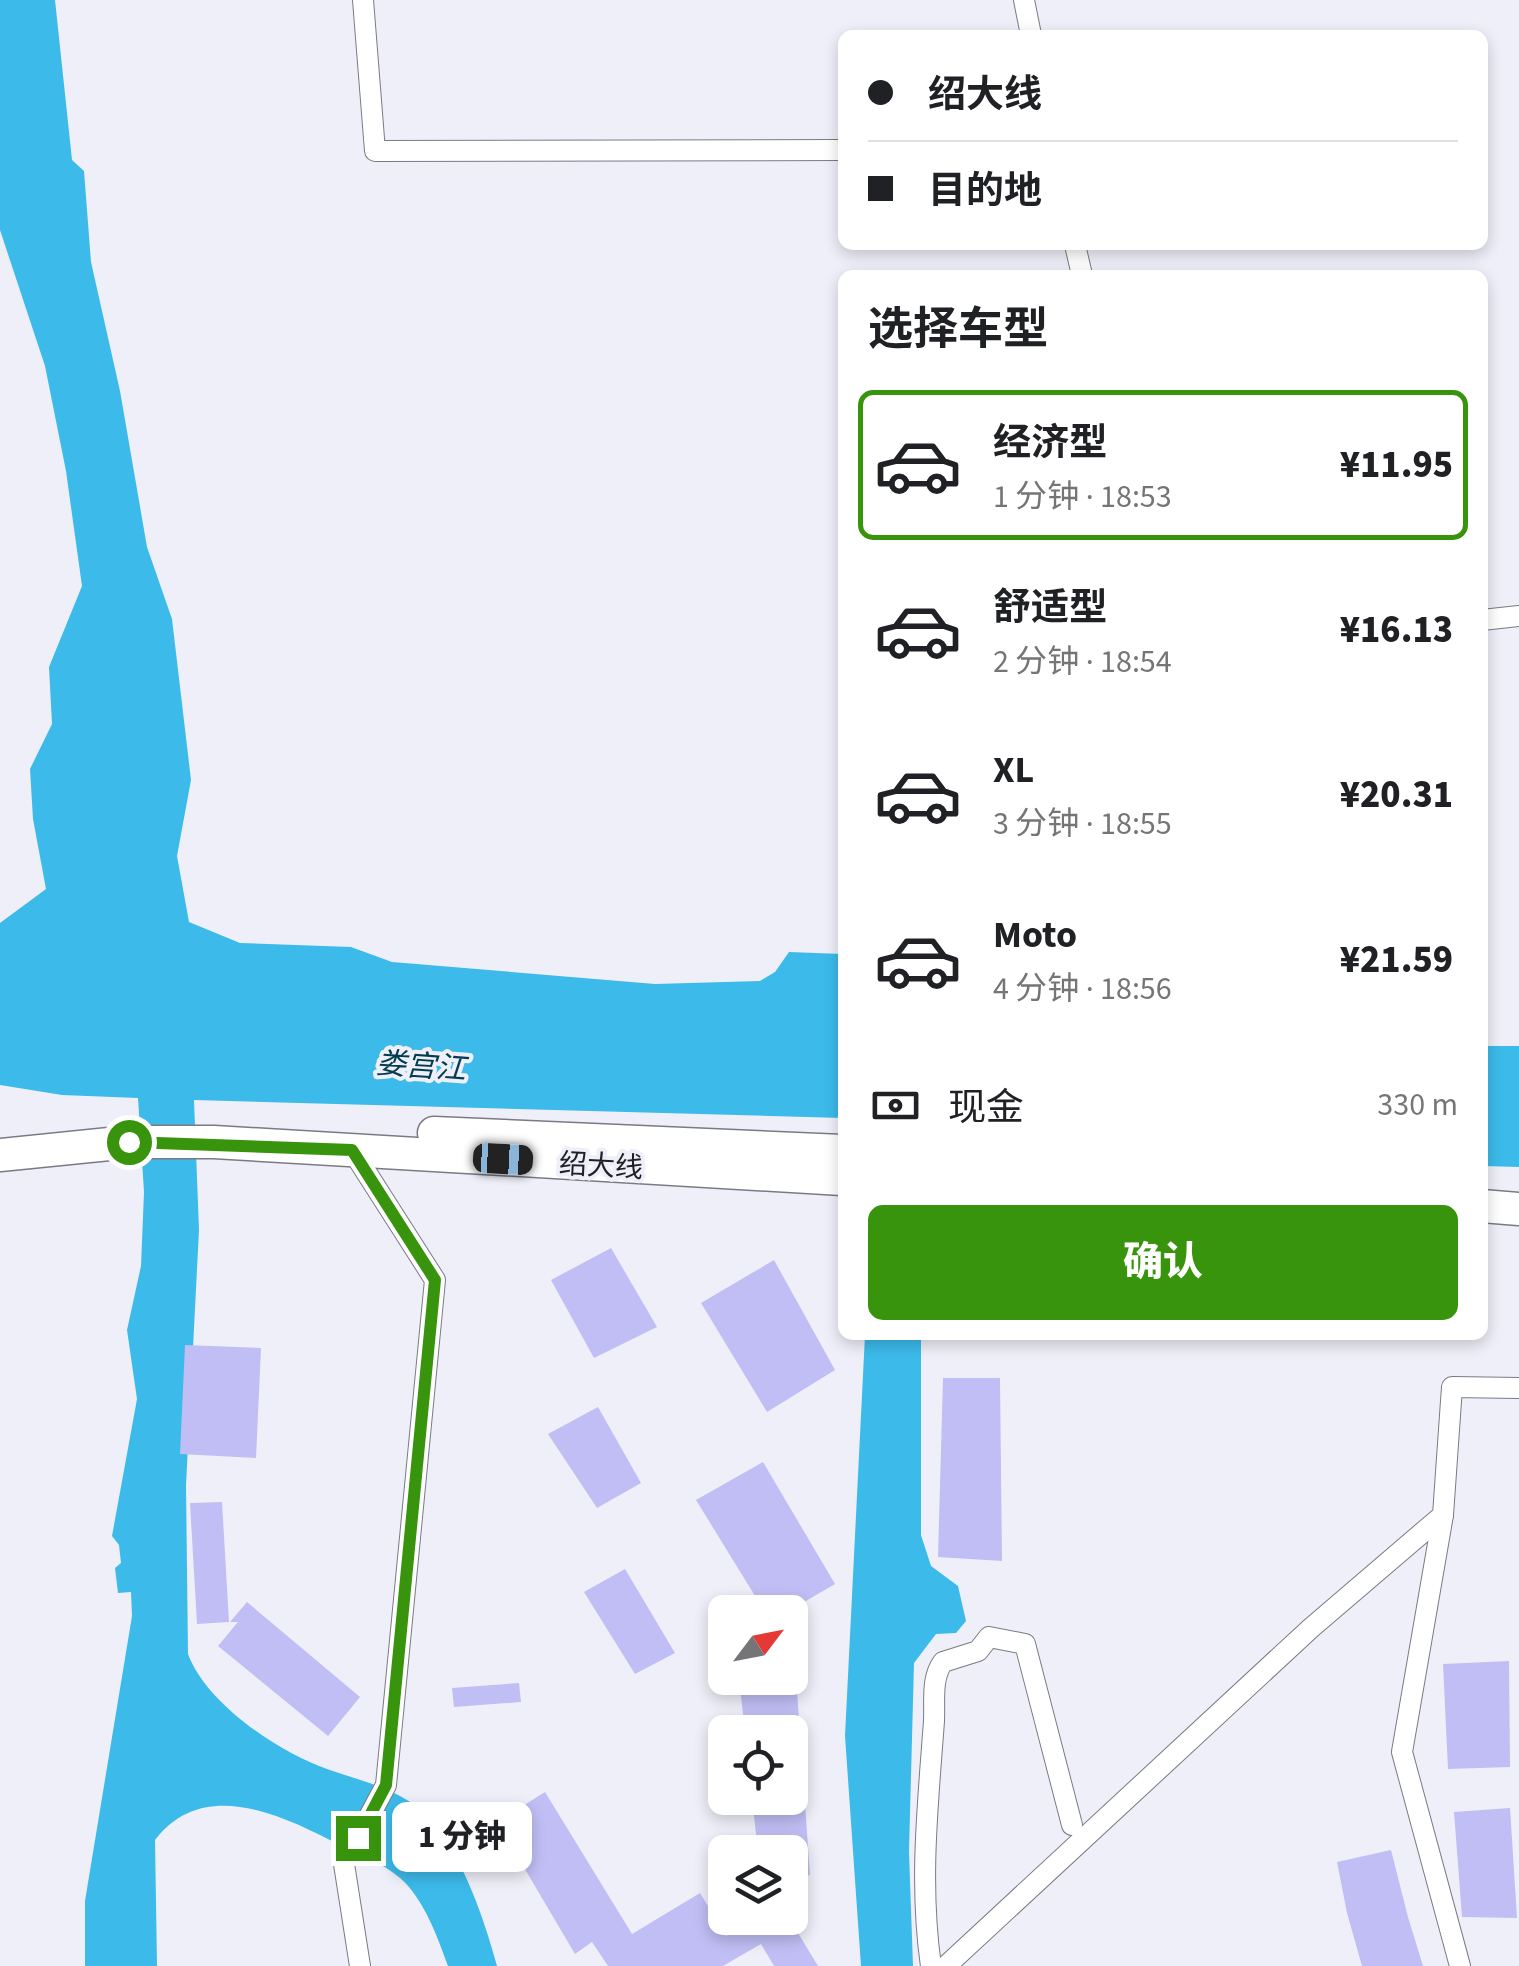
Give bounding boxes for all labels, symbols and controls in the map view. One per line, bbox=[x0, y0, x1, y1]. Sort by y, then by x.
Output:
text: 绍大线 bbox=[928, 68, 1042, 122]
text: 目的地 bbox=[928, 164, 1042, 218]
text: 选择车型 bbox=[868, 298, 1048, 362]
text: 经济型 bbox=[993, 416, 1107, 470]
icon: car bbox=[873, 420, 963, 510]
text: ¥11.95 bbox=[1340, 438, 1453, 492]
text: 1 分钟 · 18:53 bbox=[993, 474, 1172, 520]
text: 舒适型 bbox=[993, 581, 1107, 635]
icon: car bbox=[873, 585, 963, 675]
text: ¥16.13 bbox=[1340, 603, 1453, 657]
text: 2 分钟 · 18:54 bbox=[993, 639, 1172, 685]
text: XL bbox=[993, 743, 1034, 797]
icon: car bbox=[873, 750, 963, 840]
text: ¥20.31 bbox=[1340, 768, 1453, 822]
text: 3 分钟 · 18:55 bbox=[993, 801, 1172, 847]
text: Moto bbox=[993, 908, 1077, 962]
icon: car bbox=[873, 915, 963, 1005]
text: ¥21.59 bbox=[1340, 933, 1453, 987]
text: 4 分钟 · 18:56 bbox=[993, 966, 1172, 1012]
water label: 娄宫江 bbox=[375, 1042, 470, 1091]
icon: cash bbox=[868, 1078, 923, 1133]
text: 现金 bbox=[948, 1081, 1024, 1135]
text: 330 m bbox=[1377, 1082, 1458, 1128]
route start bbox=[107, 1120, 152, 1165]
car bbox=[472, 1142, 534, 1176]
street label: 绍大线 bbox=[558, 1144, 644, 1188]
button: 确认 bbox=[868, 1205, 1458, 1320]
north arrow bbox=[708, 1595, 808, 1695]
map controls bbox=[708, 1595, 808, 1935]
button: locate bbox=[708, 1715, 808, 1815]
callout: 1 分钟 bbox=[393, 1803, 533, 1873]
text: 1 分钟 bbox=[418, 1814, 506, 1860]
route end bbox=[336, 1816, 381, 1861]
button: layers bbox=[708, 1835, 808, 1935]

